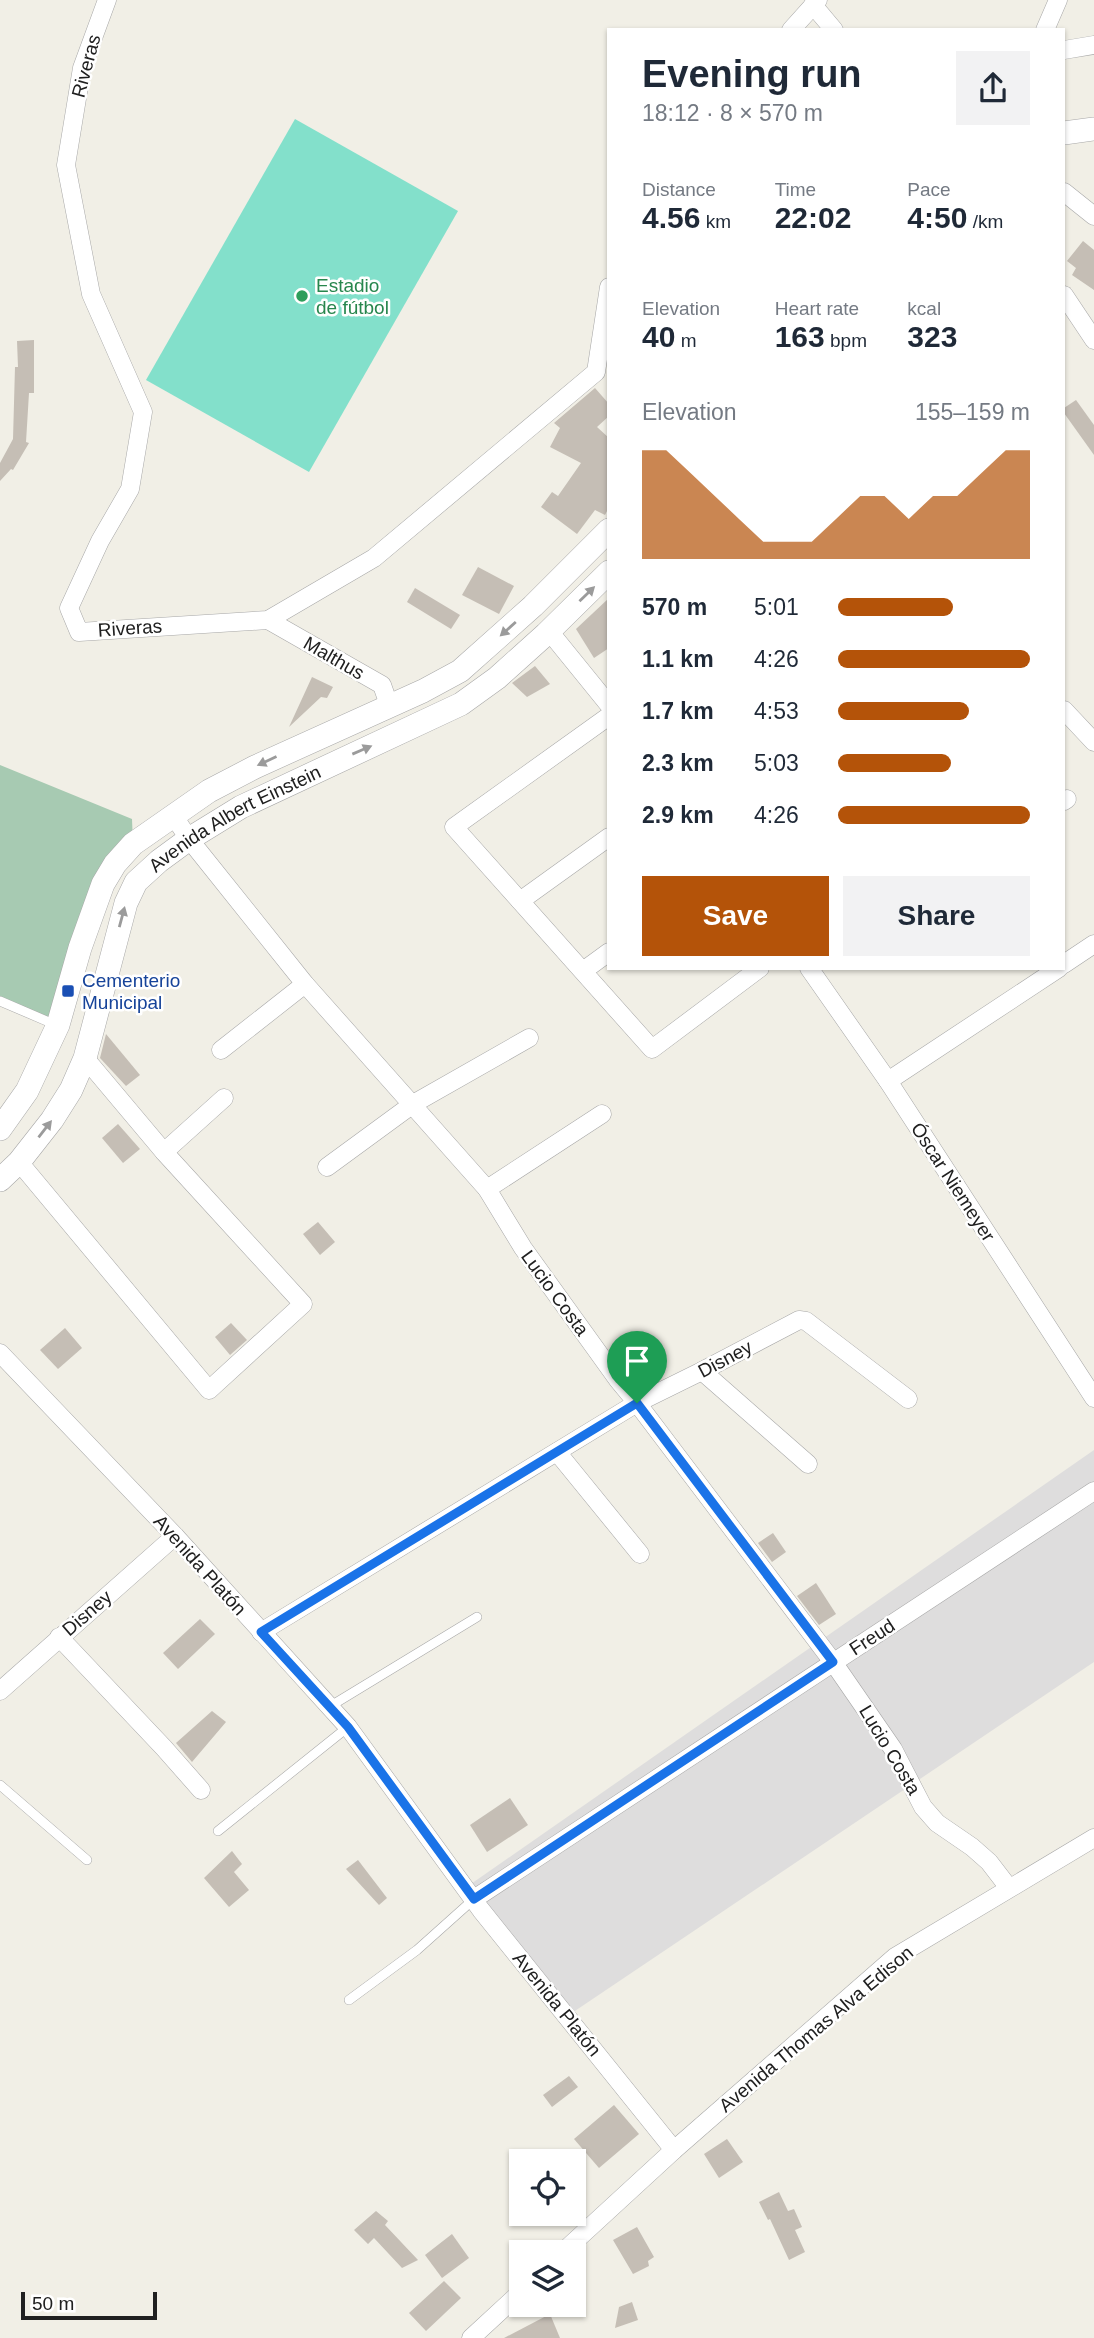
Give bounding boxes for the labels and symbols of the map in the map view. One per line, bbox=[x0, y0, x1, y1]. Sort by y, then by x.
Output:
street label: Riveras bbox=[68, 32, 104, 100]
place label: Estadio de fútbol bbox=[316, 275, 389, 318]
marker: Estadio de fútbol bbox=[294, 288, 310, 304]
one-way arrow bbox=[578, 586, 595, 603]
street label: Riveras bbox=[97, 615, 163, 641]
one-way arrow bbox=[500, 621, 517, 637]
street label: Malthus bbox=[300, 632, 368, 684]
one-way arrow bbox=[352, 744, 372, 756]
one-way arrow bbox=[257, 755, 277, 767]
street label: Avenida Albert Einstein bbox=[144, 761, 324, 876]
one-way arrow bbox=[117, 906, 128, 928]
place label: Cementerio Municipal bbox=[82, 970, 180, 1013]
marker: Cementerio Municipal bbox=[60, 983, 76, 999]
street label: Óscar Niemeyer bbox=[907, 1119, 1000, 1246]
one-way arrow bbox=[37, 1120, 51, 1138]
street label: Lucio Costa bbox=[517, 1246, 593, 1340]
pin bbox=[607, 1331, 667, 1403]
street label: Disney bbox=[694, 1336, 756, 1382]
street label: Avenida Platón bbox=[150, 1511, 250, 1619]
street label: Disney bbox=[58, 1586, 116, 1640]
street label: Freud bbox=[845, 1615, 899, 1659]
street label: Lucio Costa bbox=[855, 1702, 925, 1799]
street label: Avenida Thomas Alva Edison bbox=[715, 1942, 917, 2116]
street label: Avenida Platón bbox=[509, 1948, 605, 2060]
scale bar bbox=[21, 2289, 158, 2321]

